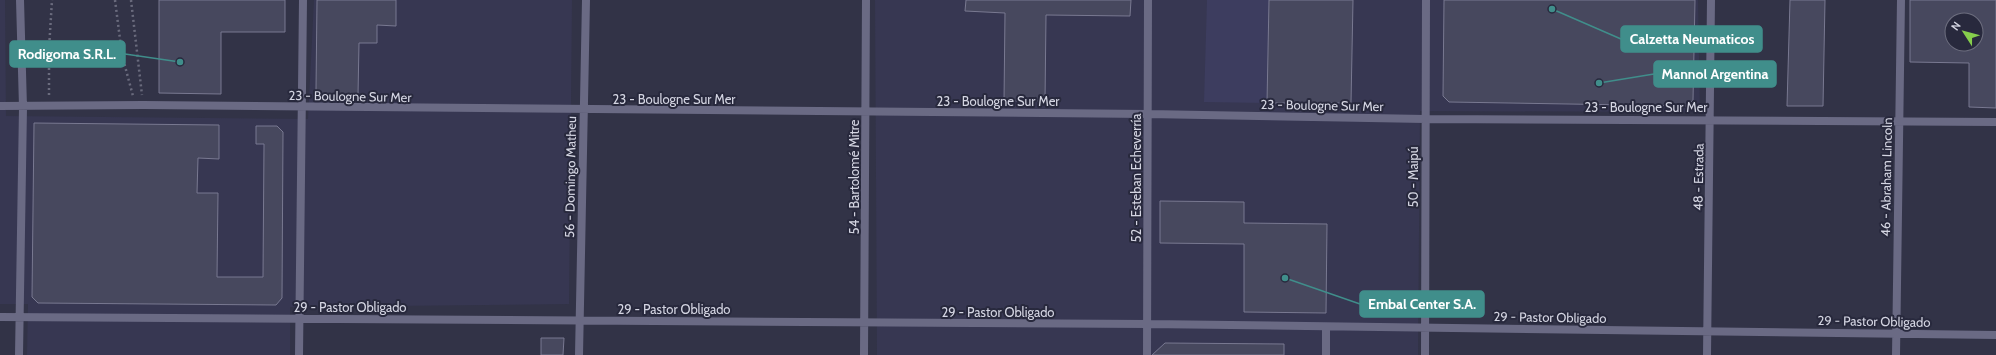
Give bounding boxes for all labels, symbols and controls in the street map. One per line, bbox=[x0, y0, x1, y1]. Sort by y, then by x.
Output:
north arrow bbox=[1944, 12, 1984, 52]
text: N bbox=[1948, 19, 1964, 33]
callout: Calzetta Neumaticos bbox=[1621, 26, 1762, 52]
text: Calzetta Neumaticos bbox=[1630, 30, 1754, 48]
callout: Rodigoma S.R.L. bbox=[10, 41, 125, 67]
text: Rodigoma S.R.L. bbox=[18, 45, 116, 63]
callout: Mannol Argentina bbox=[1654, 61, 1776, 87]
text: Mannol Argentina bbox=[1662, 65, 1768, 83]
street label: 23 - Boulogne Sur Mer bbox=[288, 87, 412, 105]
street label: 23 - Boulogne Sur Mer bbox=[613, 91, 736, 107]
street label: 23 - Boulogne Sur Mer bbox=[937, 93, 1060, 109]
street label: 23 - Boulogne Sur Mer bbox=[1260, 96, 1384, 114]
street label: 23 - Boulogne Sur Mer bbox=[1585, 99, 1708, 115]
street label: 52 - Esteban Echeverría bbox=[1128, 113, 1144, 243]
street label: 56 - Domingo Matheu bbox=[561, 116, 579, 238]
street label: 46 - Abraham Lincoln bbox=[1877, 117, 1895, 237]
street label: 54 - Bartolomé Mitre bbox=[846, 119, 862, 234]
street label: 48 - Estrada bbox=[1689, 142, 1707, 211]
street label: 50 - Maipú bbox=[1405, 146, 1421, 208]
callout: Embal Center S.A. bbox=[1360, 291, 1484, 317]
text: Embal Center S.A. bbox=[1368, 295, 1476, 313]
street label: 29 - Pastor Obligado bbox=[294, 299, 407, 315]
street label: 29 - Pastor Obligado bbox=[618, 301, 731, 317]
street label: 29 - Pastor Obligado bbox=[942, 304, 1055, 320]
street label: 29 - Pastor Obligado bbox=[1493, 308, 1607, 326]
street label: 29 - Pastor Obligado bbox=[1817, 312, 1931, 330]

